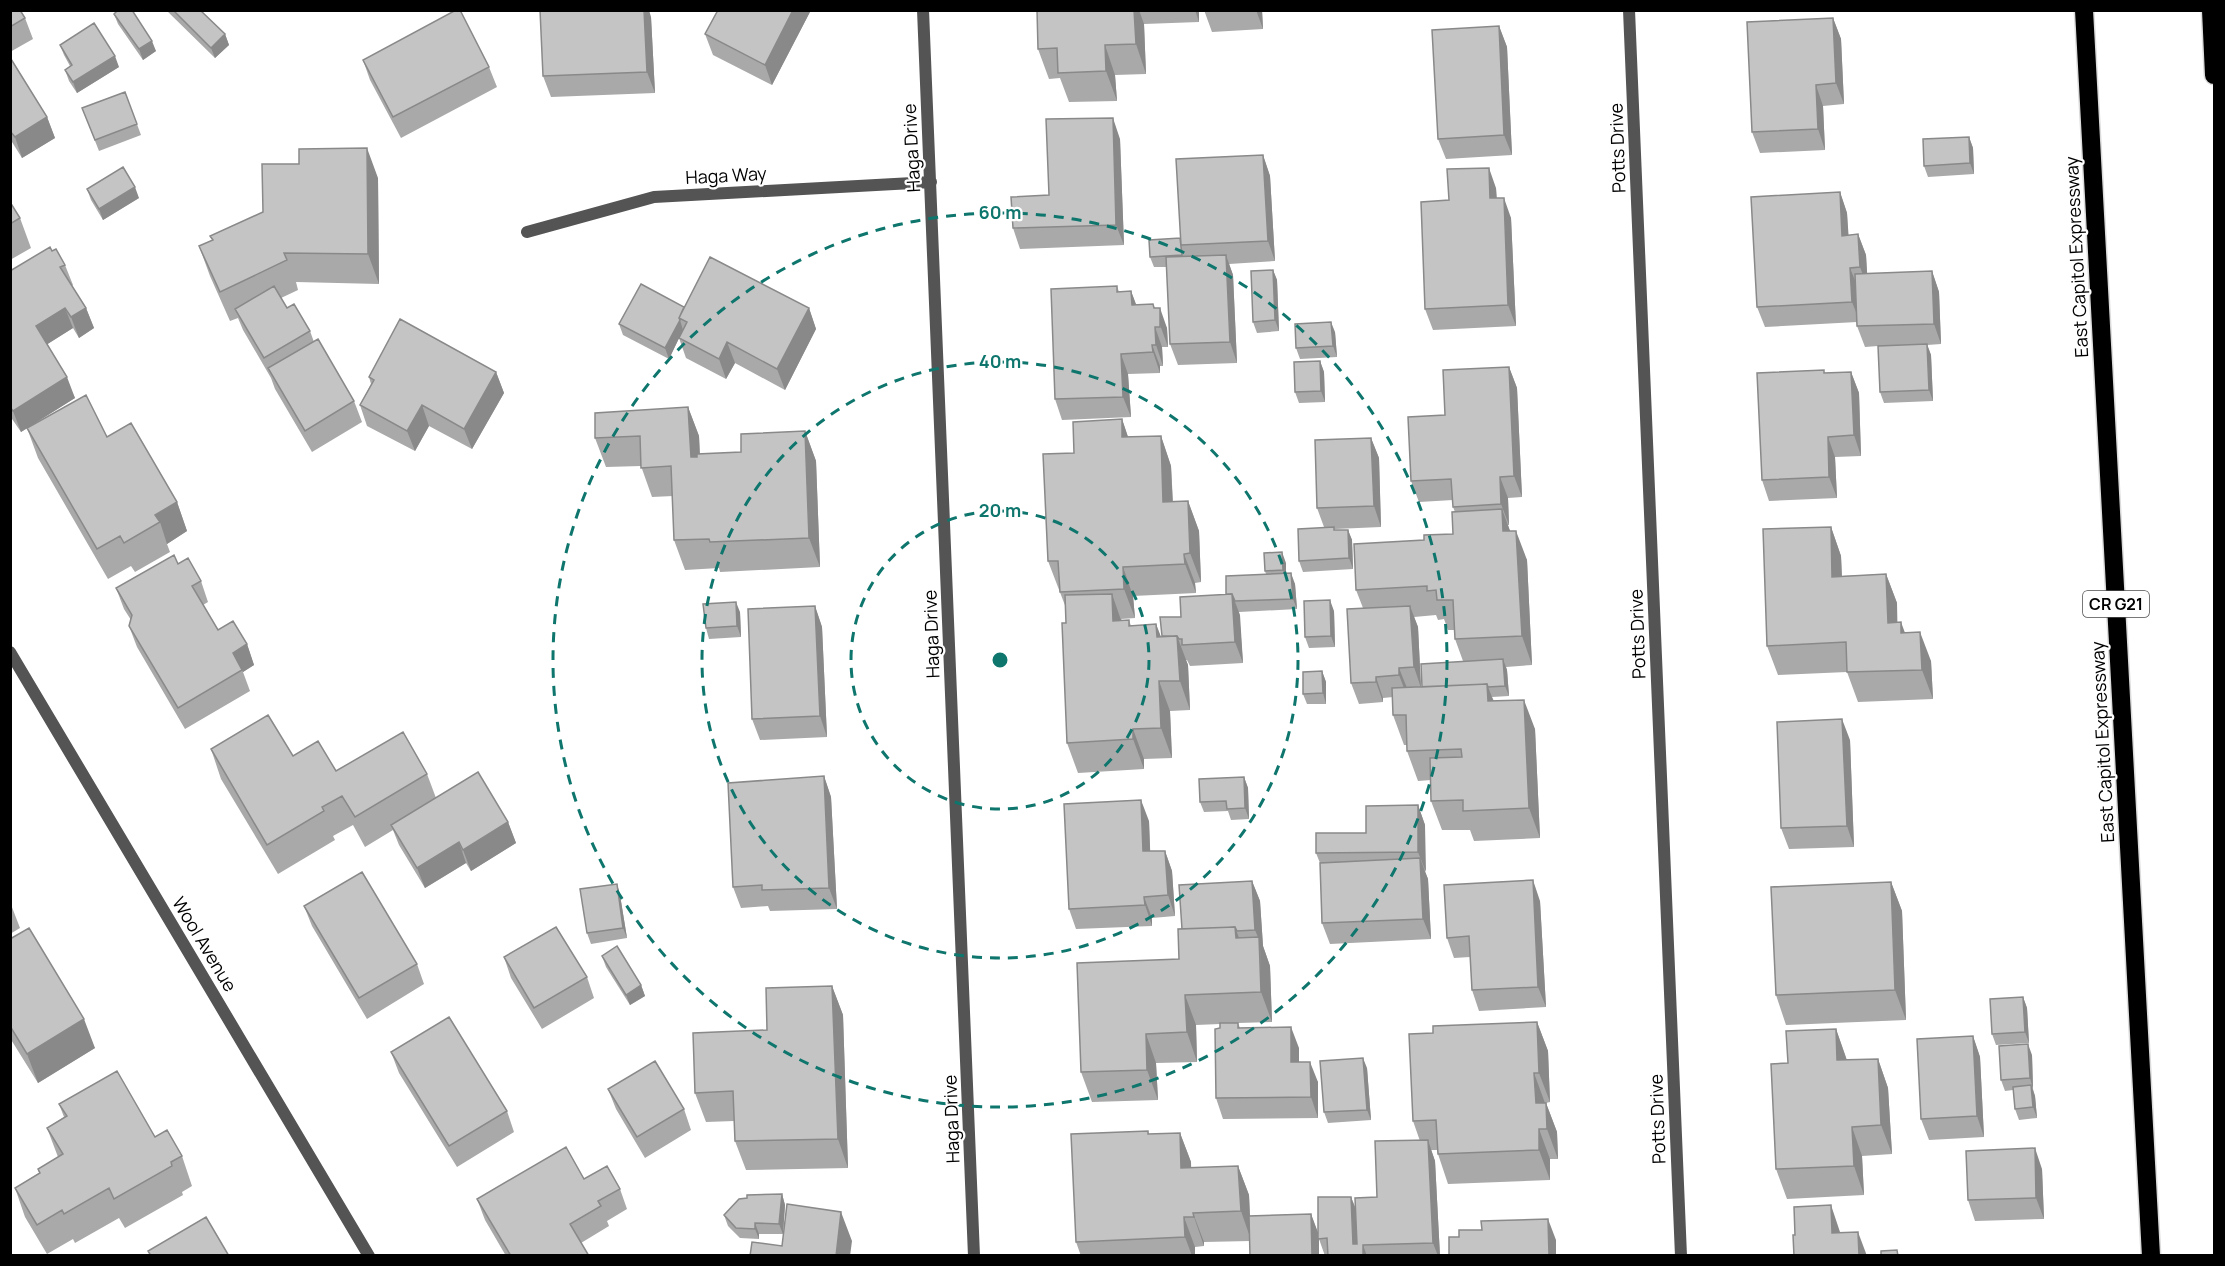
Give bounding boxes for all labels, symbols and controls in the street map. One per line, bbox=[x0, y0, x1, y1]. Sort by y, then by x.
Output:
street label: Haga Drive bbox=[897, 103, 925, 193]
street label: Potts Drive bbox=[1603, 103, 1631, 193]
street label: East Capitol Expressway bbox=[2059, 155, 2093, 358]
street label: Haga Way bbox=[685, 161, 768, 189]
text: 60 m bbox=[979, 200, 1021, 224]
text: 40 m bbox=[979, 349, 1021, 373]
text: 20 m bbox=[979, 498, 1021, 522]
street label: Haga Drive bbox=[917, 589, 945, 679]
street label: Potts Drive bbox=[1623, 589, 1651, 679]
road number: CR G21 bbox=[2083, 591, 2149, 617]
street label: East Capitol Expressway bbox=[2085, 640, 2119, 843]
centre of rings bbox=[990, 650, 1010, 670]
street label: Wool Avenue bbox=[167, 892, 243, 996]
street label: Haga Drive bbox=[937, 1074, 965, 1164]
street label: Potts Drive bbox=[1643, 1074, 1671, 1164]

